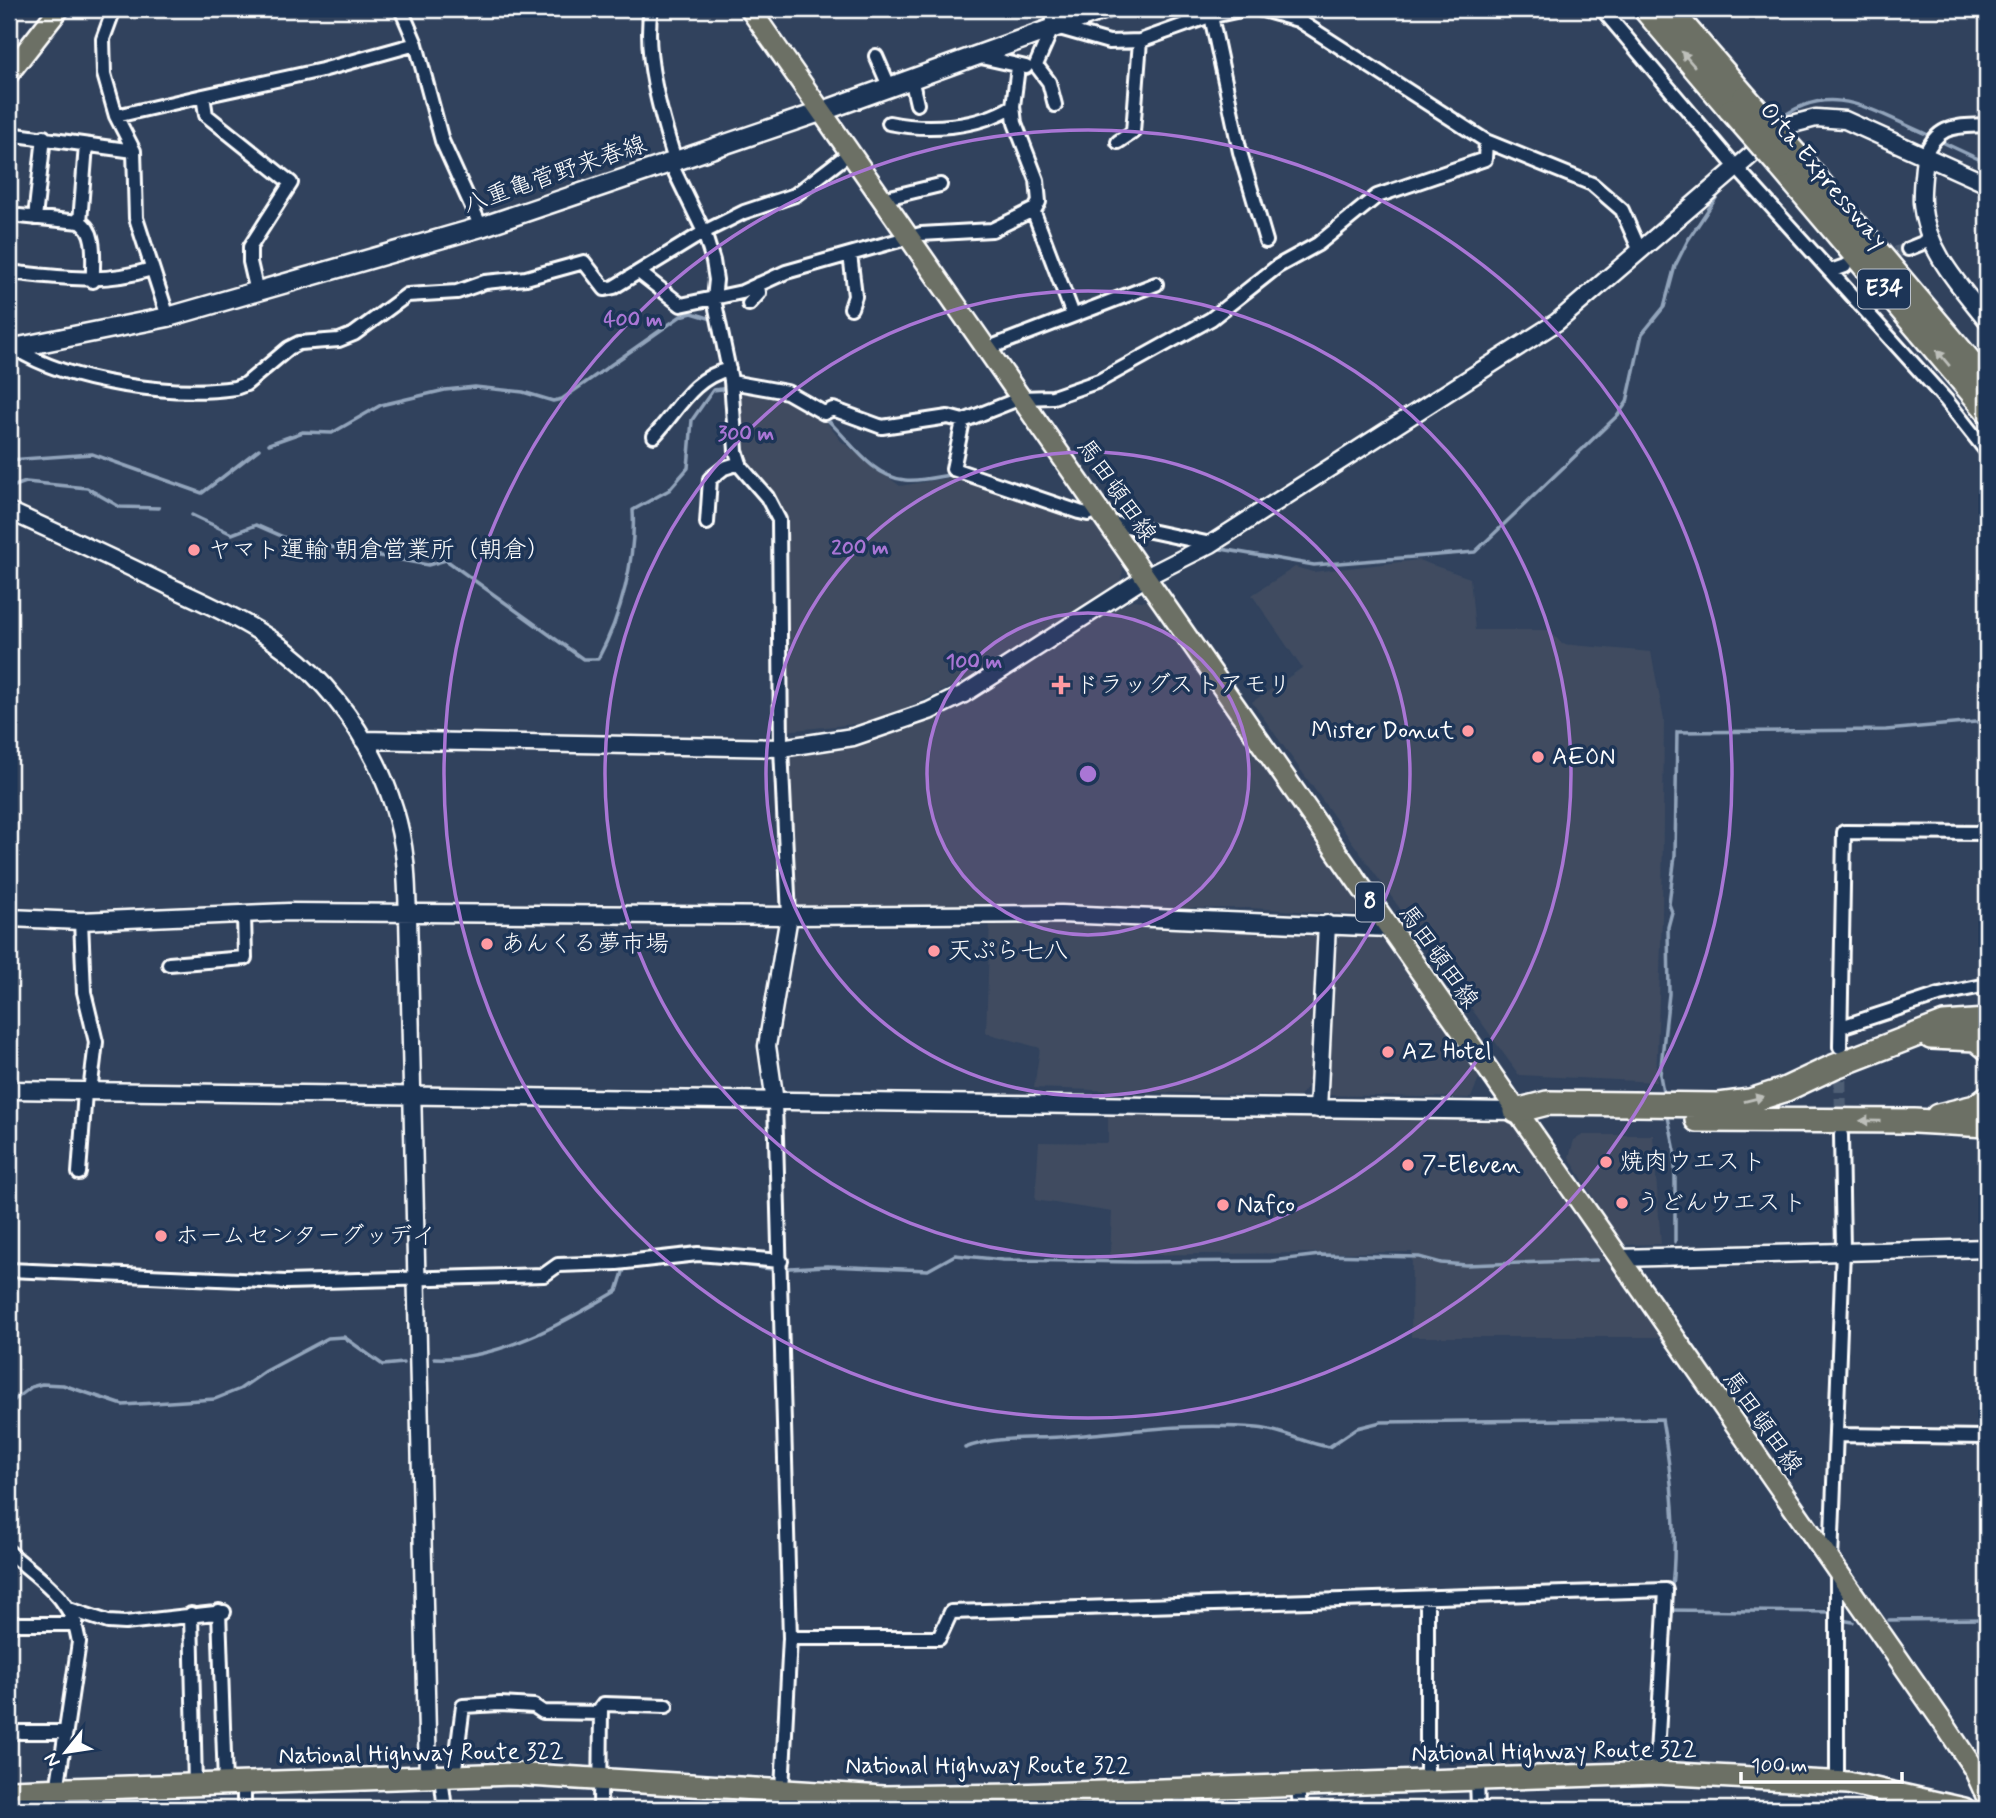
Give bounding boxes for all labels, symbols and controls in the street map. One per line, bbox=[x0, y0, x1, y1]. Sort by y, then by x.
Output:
one-way arrow bbox=[1680, 50, 1696, 68]
street label: Oita Expressway bbox=[1752, 96, 1894, 256]
street label: 八重亀菅野来春線 bbox=[459, 129, 651, 221]
road number: E34 bbox=[1858, 270, 1910, 308]
text: 400 m bbox=[603, 306, 663, 334]
one-way arrow bbox=[1936, 350, 1951, 367]
text: 300 m bbox=[718, 420, 775, 448]
street label: 馬田頓田線 bbox=[1069, 433, 1163, 549]
text: 200 m bbox=[831, 534, 889, 562]
place label: ヤマト運輸 朝倉営業所（朝倉） bbox=[208, 535, 550, 566]
marker: ヤマト運輸 朝倉営業所（朝倉） bbox=[186, 542, 202, 558]
text: 100 m bbox=[946, 648, 1002, 676]
place label: ドラッグストアモリ bbox=[1075, 670, 1291, 701]
marker: ドラッグストアモリ bbox=[1053, 677, 1069, 693]
place label: Mister Donut bbox=[1311, 716, 1454, 747]
marker: Mister Donut bbox=[1460, 723, 1476, 739]
place label: AEON bbox=[1552, 742, 1615, 773]
marker: AEON bbox=[1530, 749, 1546, 765]
centre of rings bbox=[1076, 762, 1100, 786]
road number: 8 bbox=[1356, 882, 1384, 922]
street label: 馬田頓田線 bbox=[1391, 899, 1485, 1015]
place label: あんくる夢市場 bbox=[501, 929, 669, 960]
marker: あんくる夢市場 bbox=[479, 936, 495, 952]
place label: 天ぷら七八 bbox=[948, 936, 1068, 967]
marker: 天ぷら七八 bbox=[926, 943, 942, 959]
place label: AZ Hotel bbox=[1402, 1037, 1492, 1068]
marker: AZ Hotel bbox=[1380, 1044, 1396, 1060]
one-way arrow bbox=[1744, 1093, 1766, 1104]
one-way arrow bbox=[1859, 1115, 1881, 1127]
place label: 焼肉ウエスト bbox=[1620, 1147, 1766, 1178]
place label: 7-Eleven bbox=[1422, 1150, 1521, 1181]
marker: 焼肉ウエスト bbox=[1598, 1154, 1614, 1170]
marker: 7-Eleven bbox=[1400, 1157, 1416, 1173]
place label: うどんウエスト bbox=[1636, 1188, 1806, 1219]
place label: Nafco bbox=[1237, 1190, 1295, 1221]
marker: うどんウエスト bbox=[1614, 1195, 1630, 1211]
marker: Nafco bbox=[1215, 1197, 1231, 1213]
place label: ホームセンターグッデイ bbox=[175, 1221, 436, 1252]
marker: ホームセンターグッデイ bbox=[153, 1228, 169, 1244]
street label: 馬田頓田線 bbox=[1715, 1365, 1809, 1481]
north arrow bbox=[32, 1716, 102, 1786]
street label: National Highway Route 322 bbox=[1411, 1734, 1697, 1770]
street label: National Highway Route 322 bbox=[278, 1736, 564, 1772]
scale bar bbox=[1741, 1741, 1902, 1785]
text: N bbox=[39, 1748, 67, 1771]
street label: National Highway Route 322 bbox=[845, 1751, 1131, 1782]
text: 100 m bbox=[1751, 1752, 1807, 1780]

